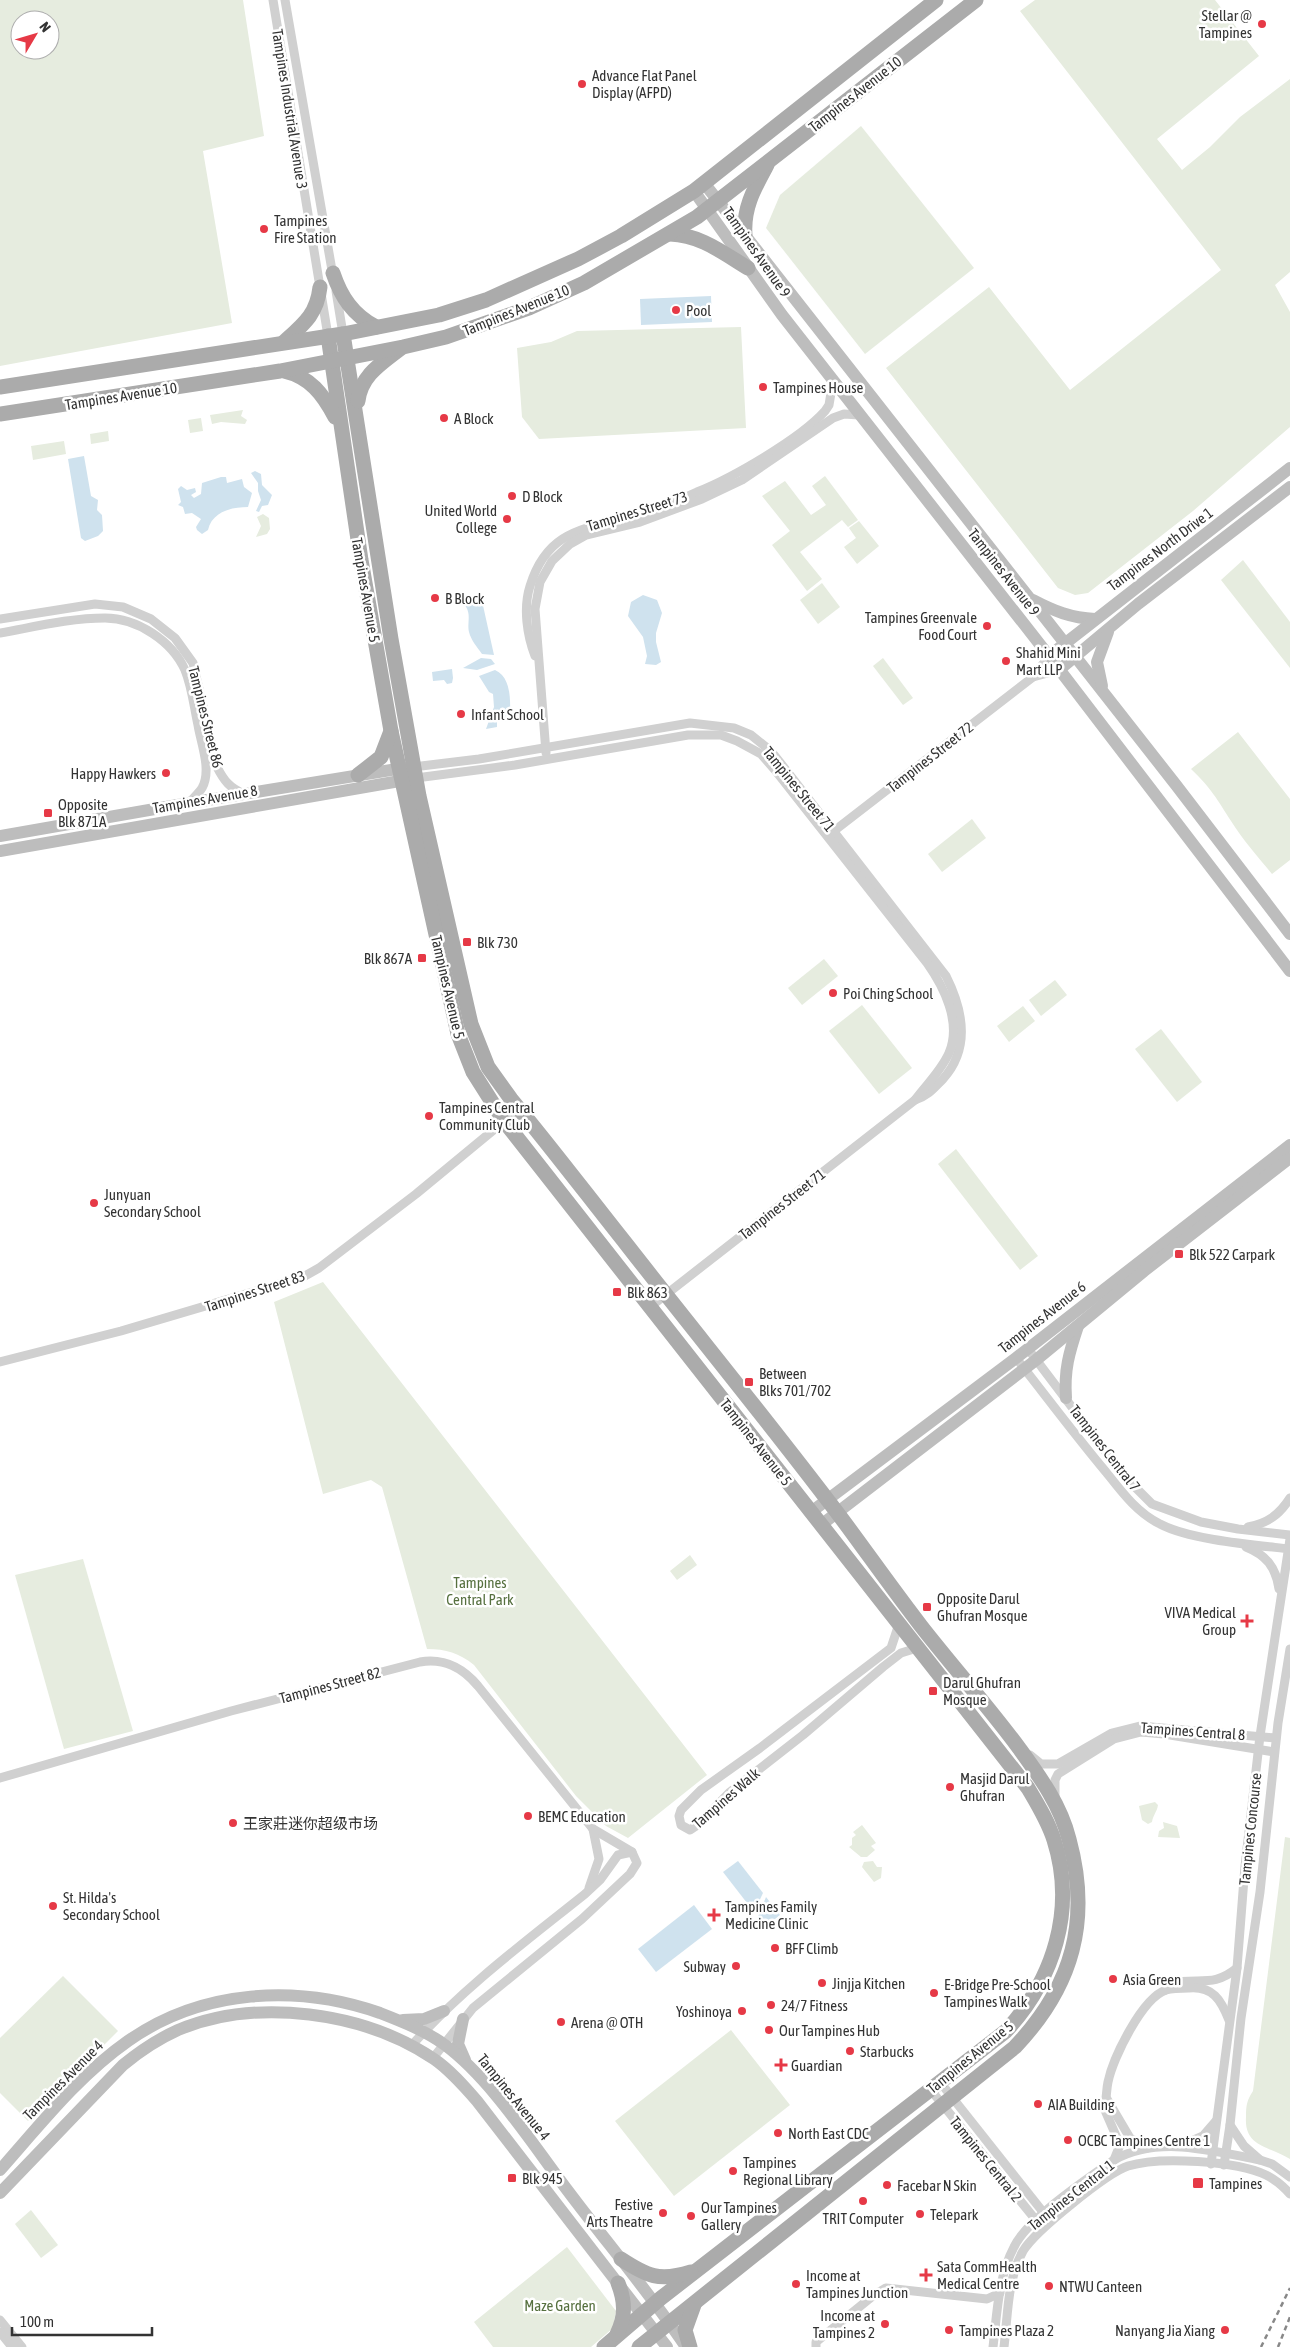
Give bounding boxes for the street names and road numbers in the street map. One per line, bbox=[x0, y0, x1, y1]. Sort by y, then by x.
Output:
street label: Tampines Industrial Avenue 3 bbox=[269, 28, 311, 190]
street label: Tampines Avenue 10 bbox=[805, 53, 905, 135]
street label: Tampines Avenue 9 bbox=[720, 204, 794, 300]
street label: Tampines Avenue 10 bbox=[460, 281, 572, 339]
street label: Tampines Avenue 10 bbox=[64, 379, 178, 413]
street label: Tampines Street 73 bbox=[585, 488, 689, 534]
street label: Tampines North Drive 1 bbox=[1104, 504, 1216, 594]
street label: Tampines Avenue 9 bbox=[965, 525, 1043, 619]
street label: Tampines Avenue 5 bbox=[348, 536, 384, 644]
street label: Tampines Street 86 bbox=[185, 664, 227, 770]
street label: Tampines Street 72 bbox=[884, 718, 976, 796]
street label: Tampines Street 71 bbox=[760, 743, 838, 835]
street label: Tampines Avenue 8 bbox=[151, 781, 259, 817]
street label: Tampines Avenue 5 bbox=[428, 933, 468, 1041]
street label: Tampines Street 71 bbox=[736, 1165, 828, 1243]
street label: Tampines Street 83 bbox=[203, 1267, 307, 1315]
street label: Tampines Avenue 6 bbox=[995, 1278, 1089, 1356]
street label: Tampines Avenue 5 bbox=[717, 1395, 795, 1489]
street label: Tampines Central 7 bbox=[1066, 1402, 1144, 1494]
street label: Tampines Street 82 bbox=[277, 1663, 383, 1707]
street label: Tampines Central 8 bbox=[1140, 1719, 1246, 1743]
street label: Tampines Walk bbox=[689, 1764, 763, 1832]
street label: Tampines Concourse bbox=[1236, 1772, 1264, 1886]
street label: Tampines Avenue 5 bbox=[923, 2017, 1017, 2097]
street label: Tampines Avenue 4 bbox=[20, 2037, 106, 2123]
street label: Tampines Avenue 4 bbox=[474, 2050, 554, 2144]
street label: Tampines Central 2 bbox=[946, 2113, 1026, 2205]
street label: Tampines Central 1 bbox=[1025, 2156, 1117, 2234]

